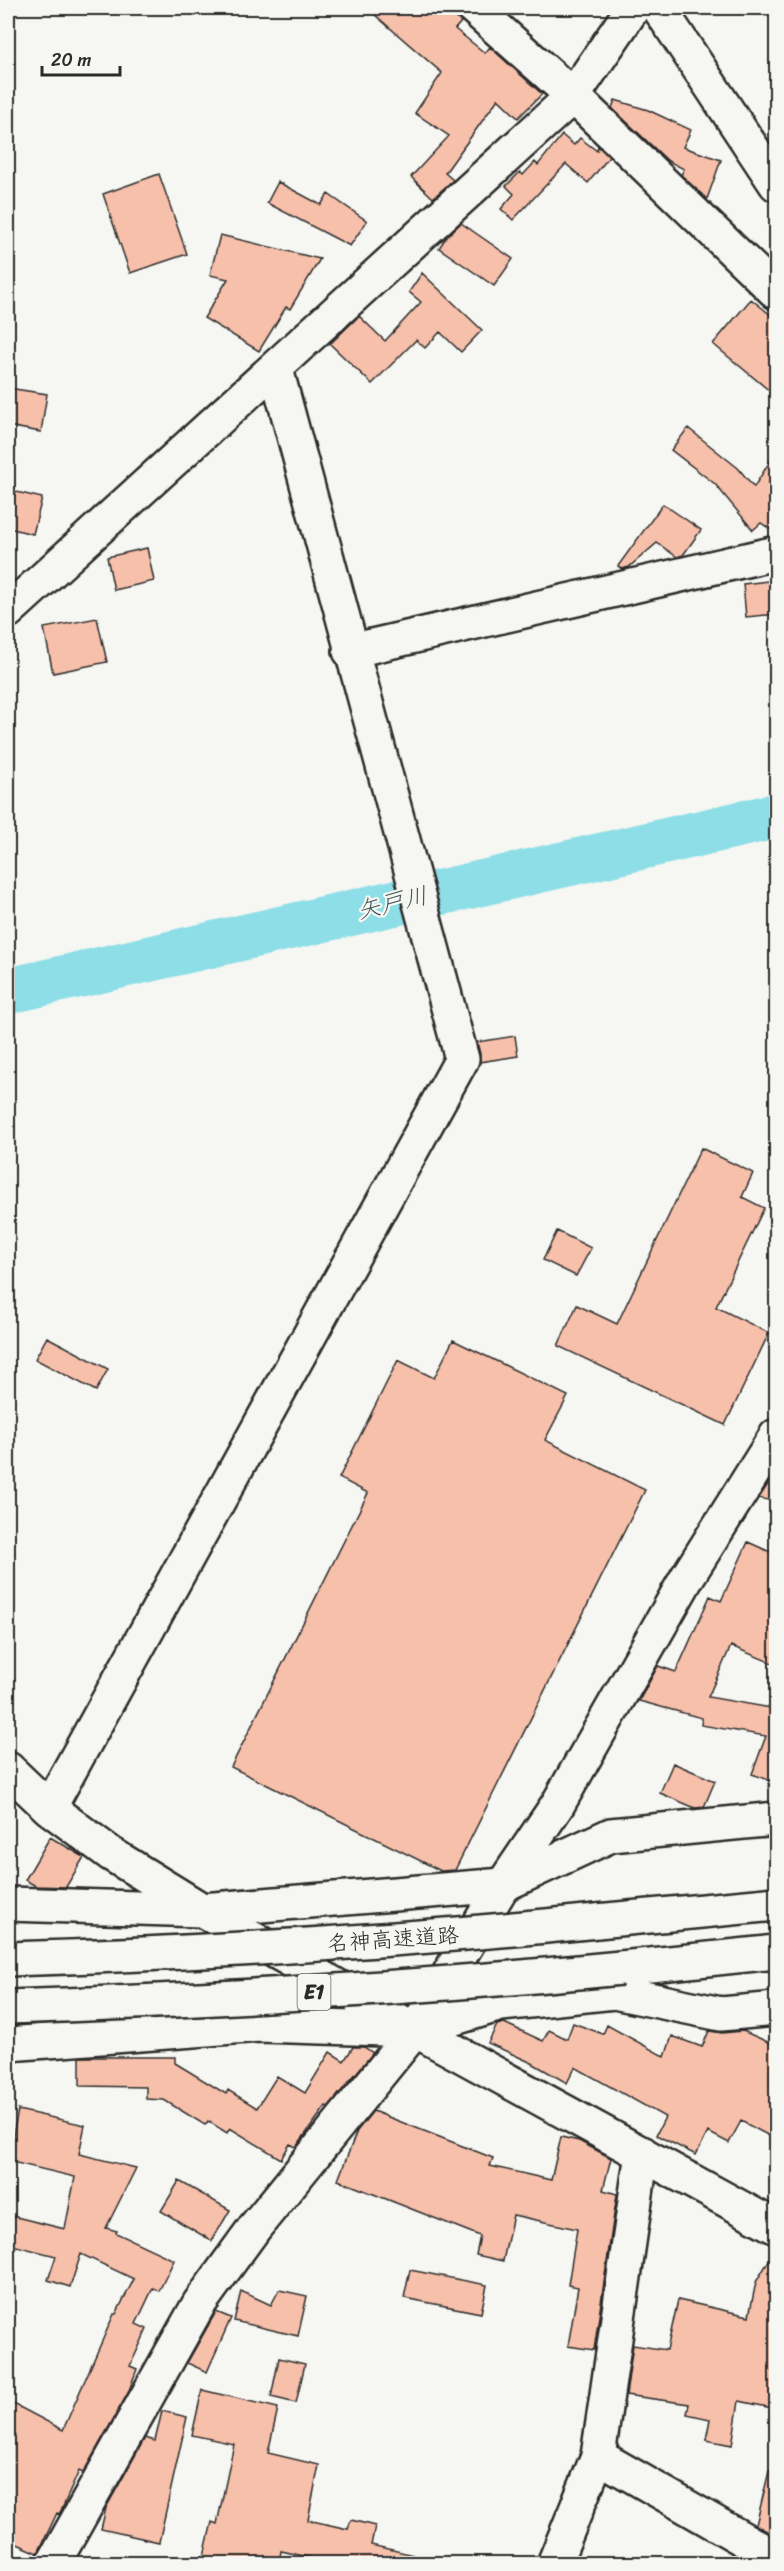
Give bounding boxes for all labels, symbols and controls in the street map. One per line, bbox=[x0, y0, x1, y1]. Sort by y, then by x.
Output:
scale bar bbox=[42, 39, 120, 77]
text: 20 m bbox=[51, 44, 91, 76]
water label: 矢戸川 bbox=[352, 874, 432, 932]
street label: 名神高速道路 bbox=[326, 1915, 460, 1963]
road number: E1 bbox=[298, 1974, 330, 2010]

